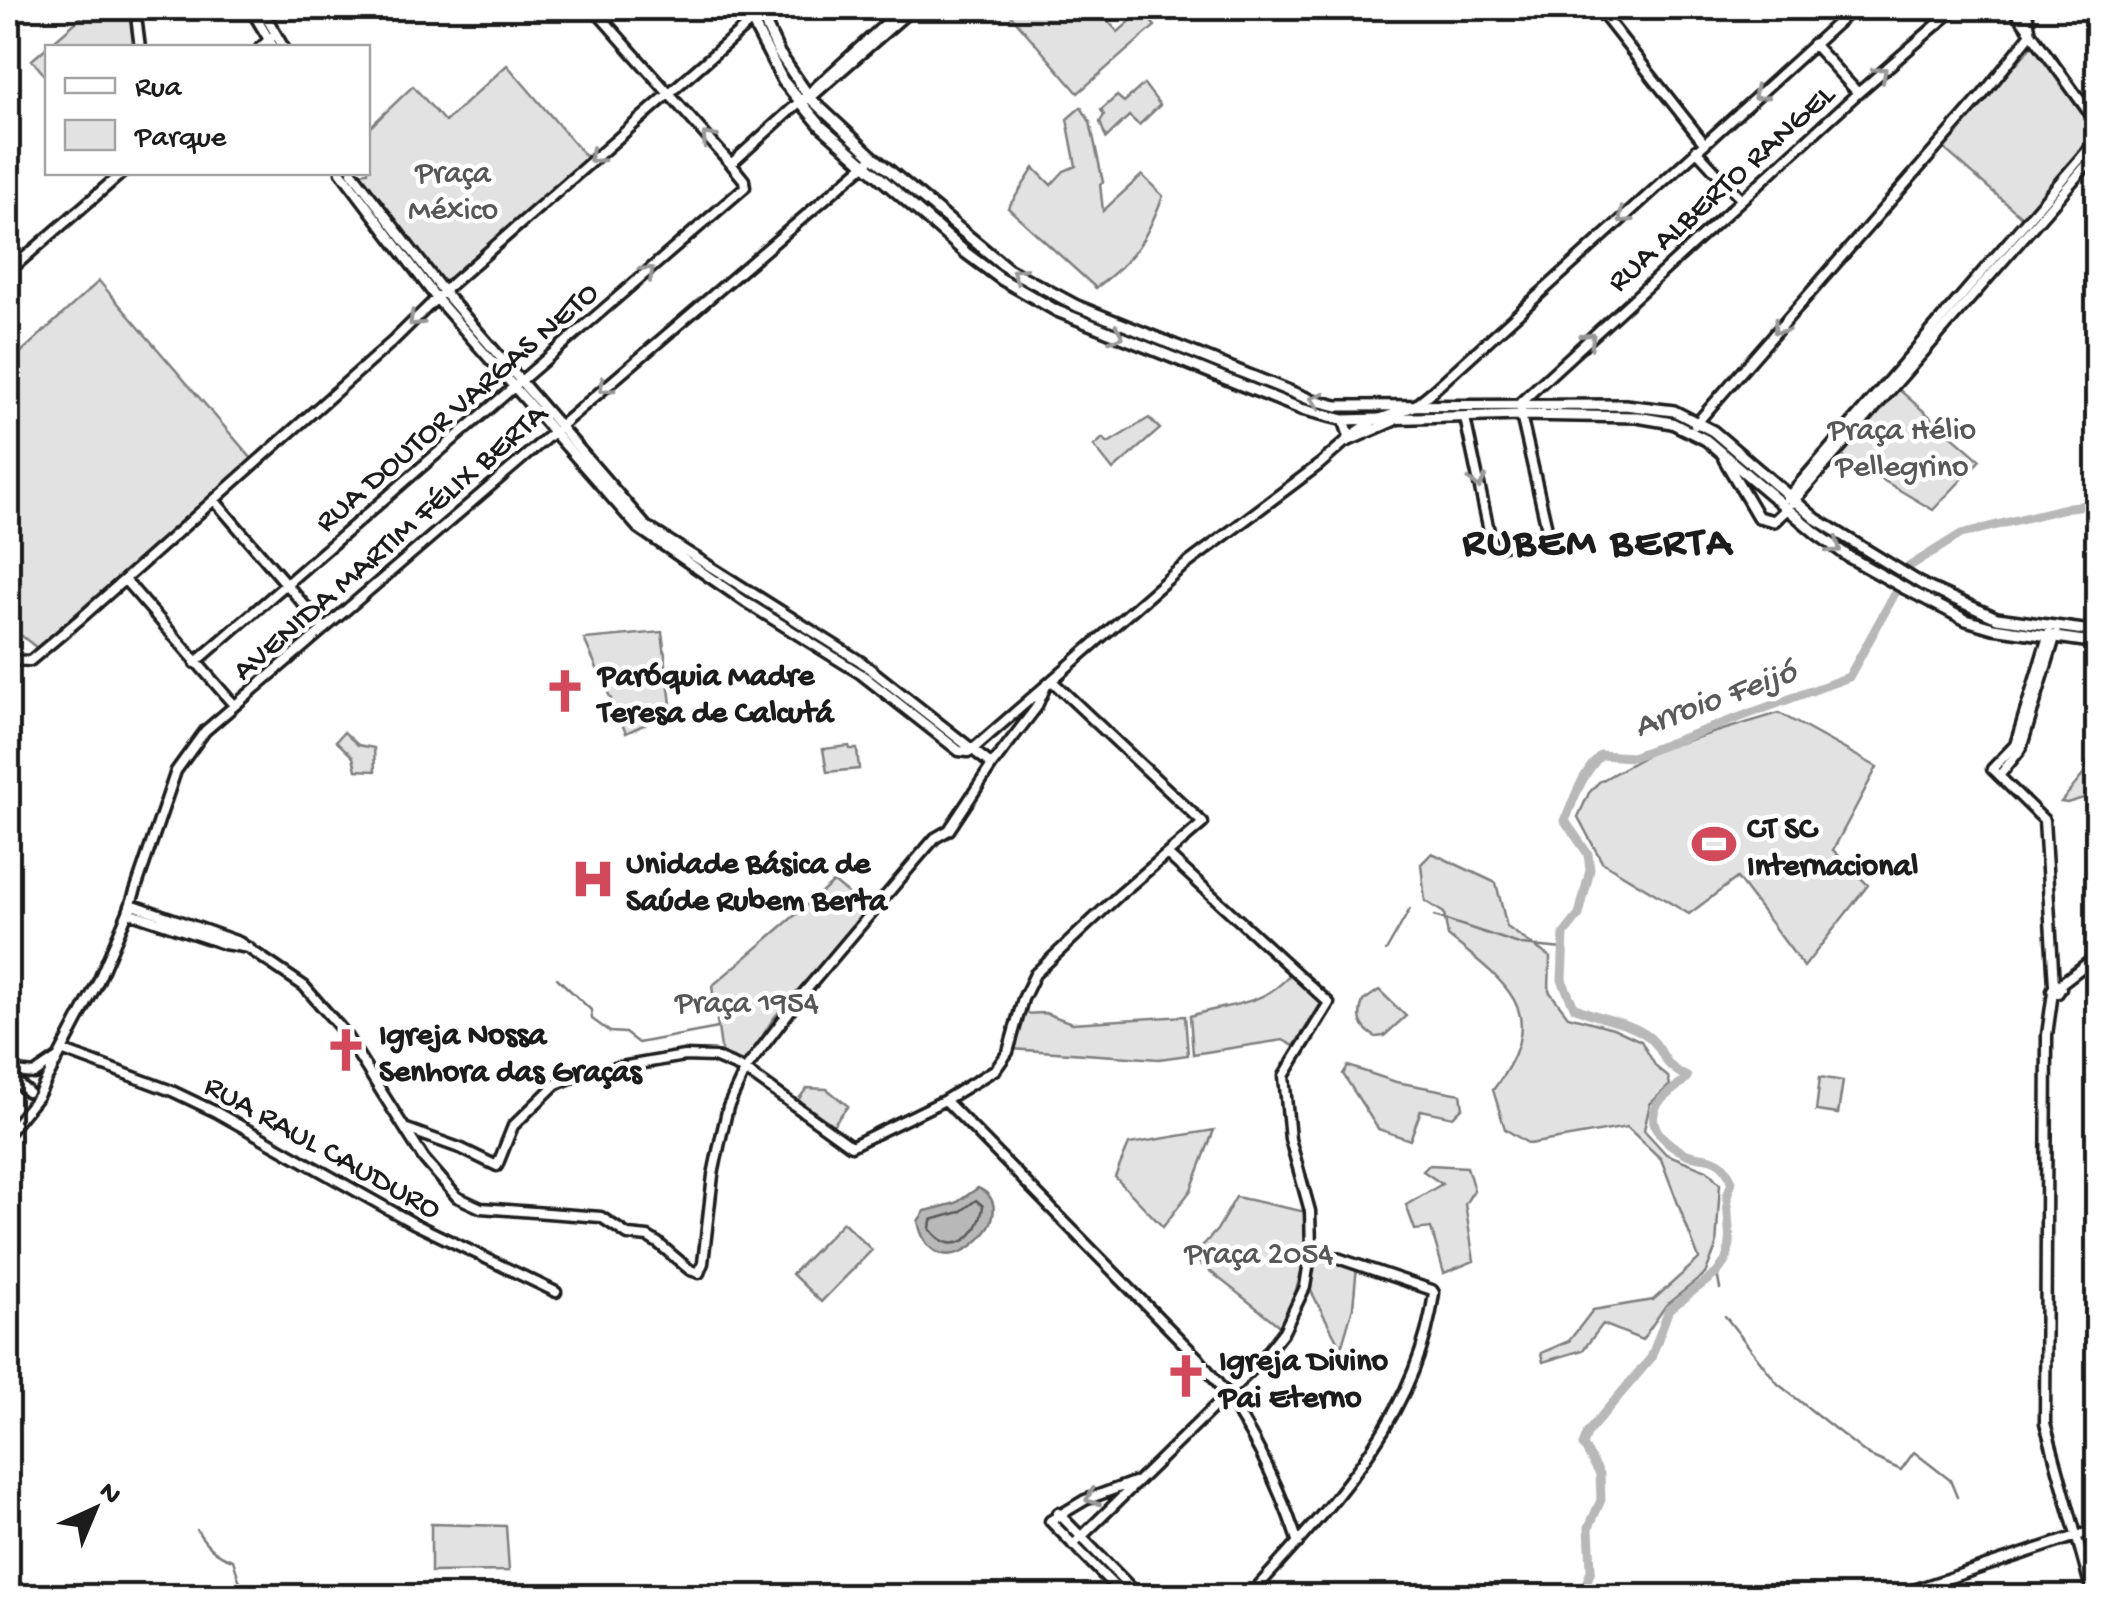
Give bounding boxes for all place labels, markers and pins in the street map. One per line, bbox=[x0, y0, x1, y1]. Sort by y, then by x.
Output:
place label: Paróquia Madre Teresa de Calcutá bbox=[595, 659, 836, 734]
church icon: Paróquia Madre Teresa de Calcutá bbox=[541, 667, 589, 715]
place label: CT SC Internacional bbox=[1747, 812, 1918, 887]
sports icon: CT SC Internacional bbox=[1690, 820, 1738, 868]
place label: Unidade Básica de Saúde Rubem Berta bbox=[626, 847, 889, 922]
hospital icon: Unidade Básica de Saúde Rubem Berta bbox=[569, 855, 617, 903]
place label: Igreja Nossa Senhora das Graças bbox=[379, 1018, 644, 1093]
church icon: Igreja Nossa Senhora das Graças bbox=[322, 1026, 370, 1074]
place label: Igreja Divino Pai Eterno bbox=[1217, 1344, 1388, 1419]
church icon: Igreja Divino Pai Eterno bbox=[1162, 1352, 1210, 1400]

